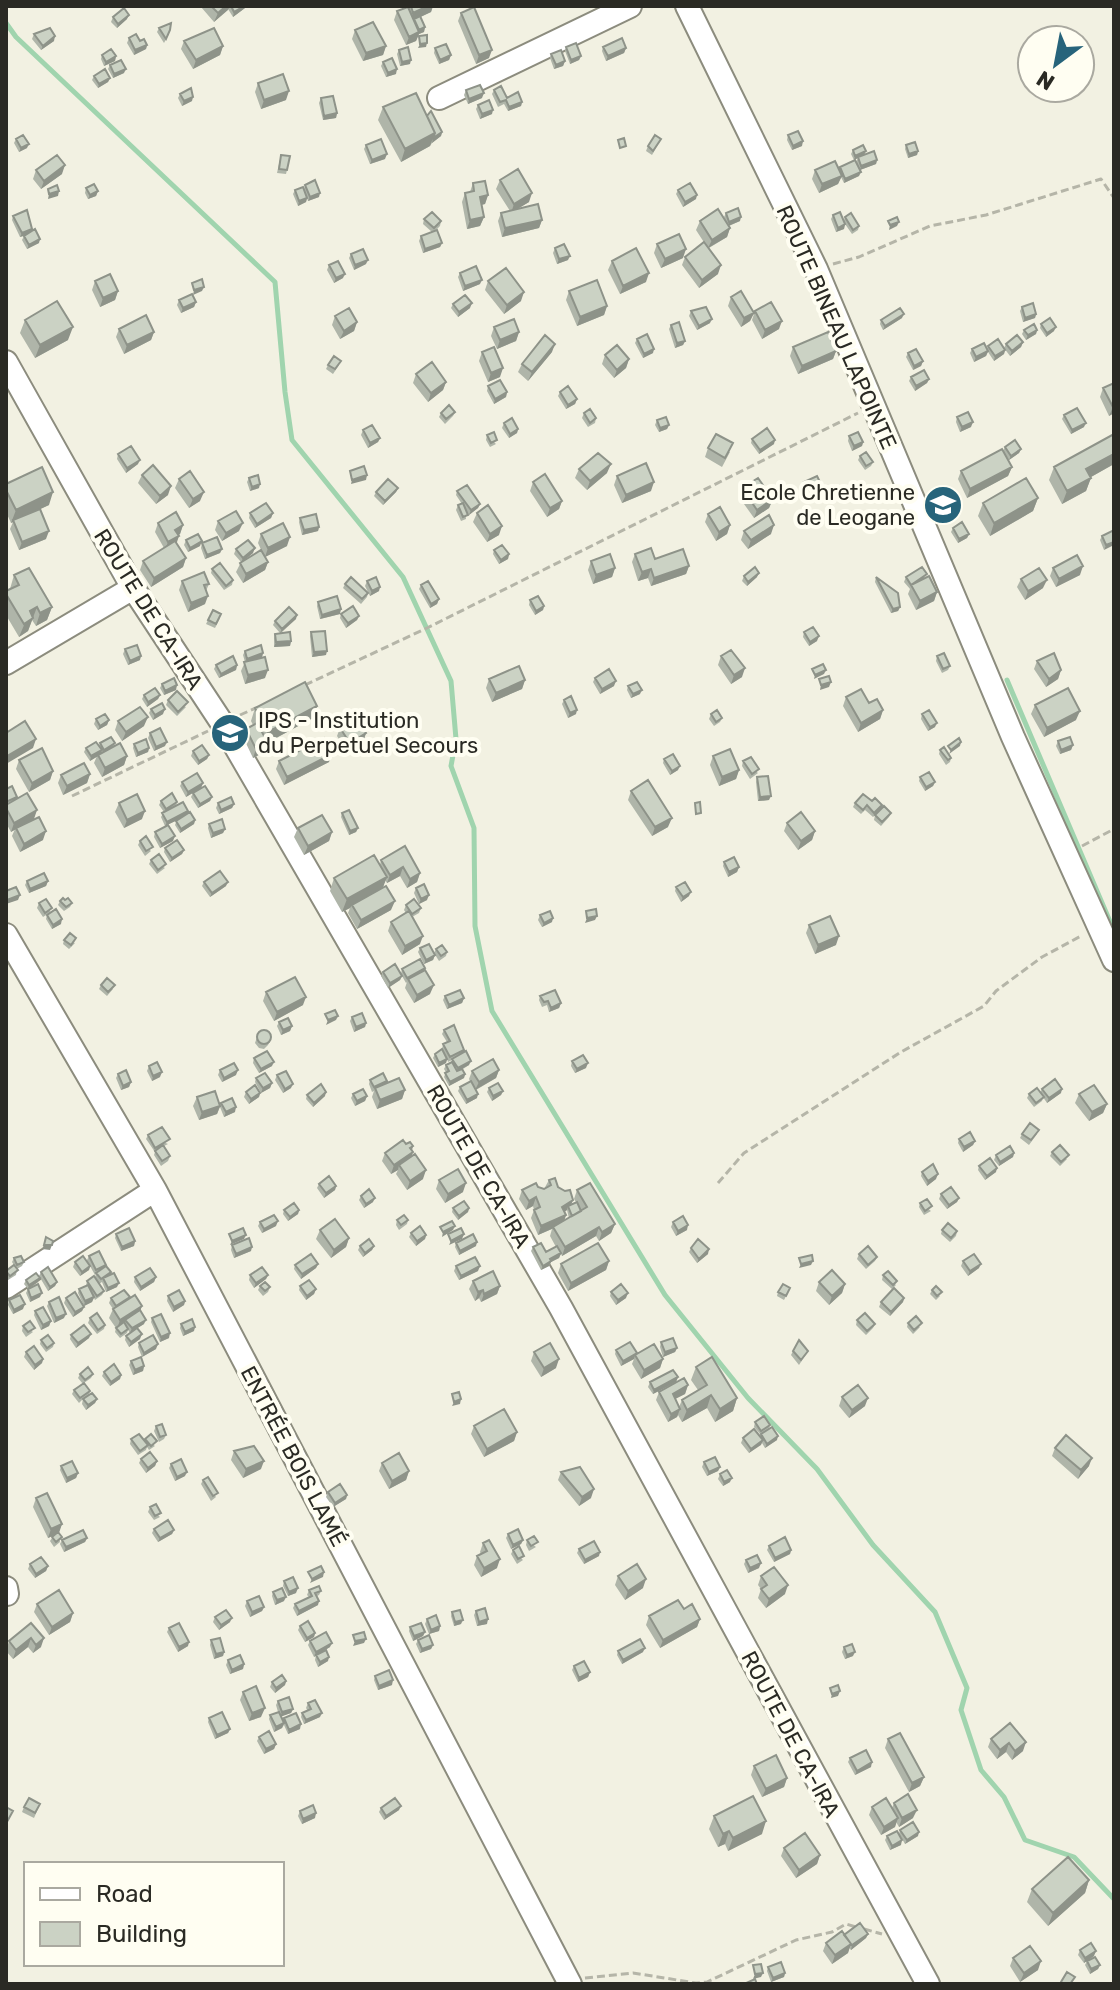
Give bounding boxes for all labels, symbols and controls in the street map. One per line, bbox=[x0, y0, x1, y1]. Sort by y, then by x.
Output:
north arrow bbox=[1016, 24, 1096, 104]
text: N bbox=[1032, 65, 1060, 96]
street label: ROUTE BINEAU LAPOINTE bbox=[770, 201, 903, 453]
place label: Ecole Chretienne de Leogane bbox=[740, 479, 915, 531]
school or university icon: Ecole Chretienne de Leogane bbox=[922, 484, 964, 526]
street label: ROUTE DE CA-IRA bbox=[88, 524, 209, 695]
place label: IPS - Institution du Perpetuel Secours bbox=[258, 707, 478, 759]
school or university icon: IPS - Institution du Perpetuel Secours bbox=[209, 712, 251, 754]
street label: ROUTE DE CA-IRA bbox=[421, 1080, 536, 1253]
street label: ENTRÉE BOIS LAMÉ bbox=[235, 1361, 353, 1551]
street label: ROUTE DE CA-IRA bbox=[735, 1646, 846, 1822]
legend bbox=[24, 1862, 284, 1966]
text: Road bbox=[96, 1880, 153, 1908]
text: Building bbox=[96, 1920, 187, 1948]

